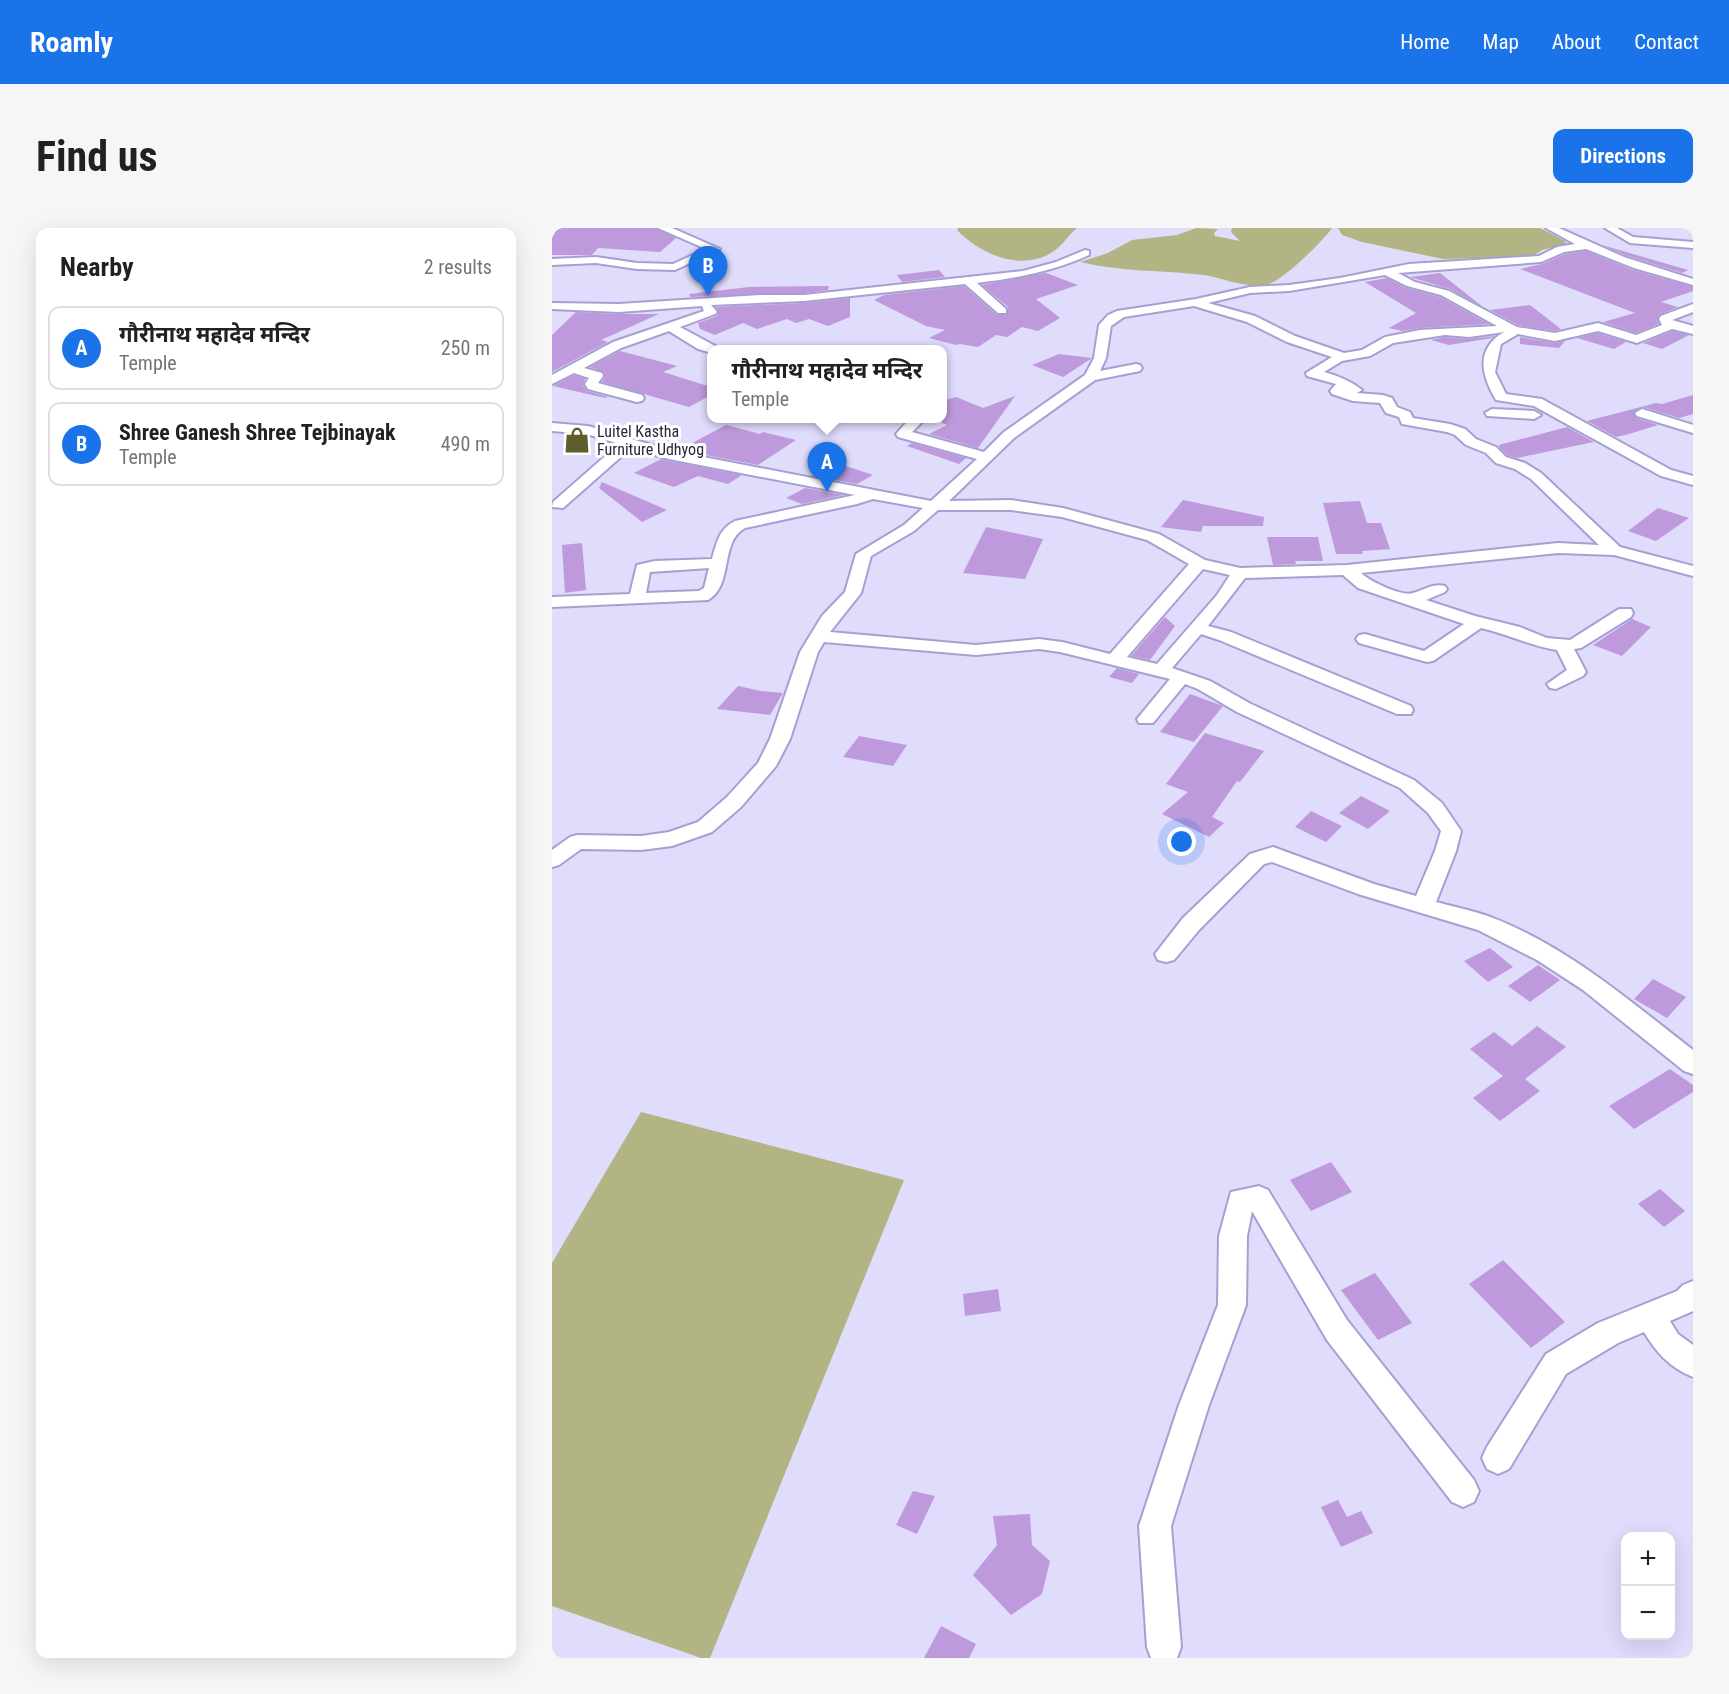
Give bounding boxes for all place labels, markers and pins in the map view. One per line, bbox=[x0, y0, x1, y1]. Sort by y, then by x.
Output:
pin: B bbox=[688, 247, 728, 296]
place label: Luitel Kastha Furniture Udhyog bbox=[597, 422, 704, 459]
shop icon: Luitel Kastha Furniture Udhyog bbox=[562, 425, 592, 455]
pin: A bbox=[808, 442, 846, 492]

